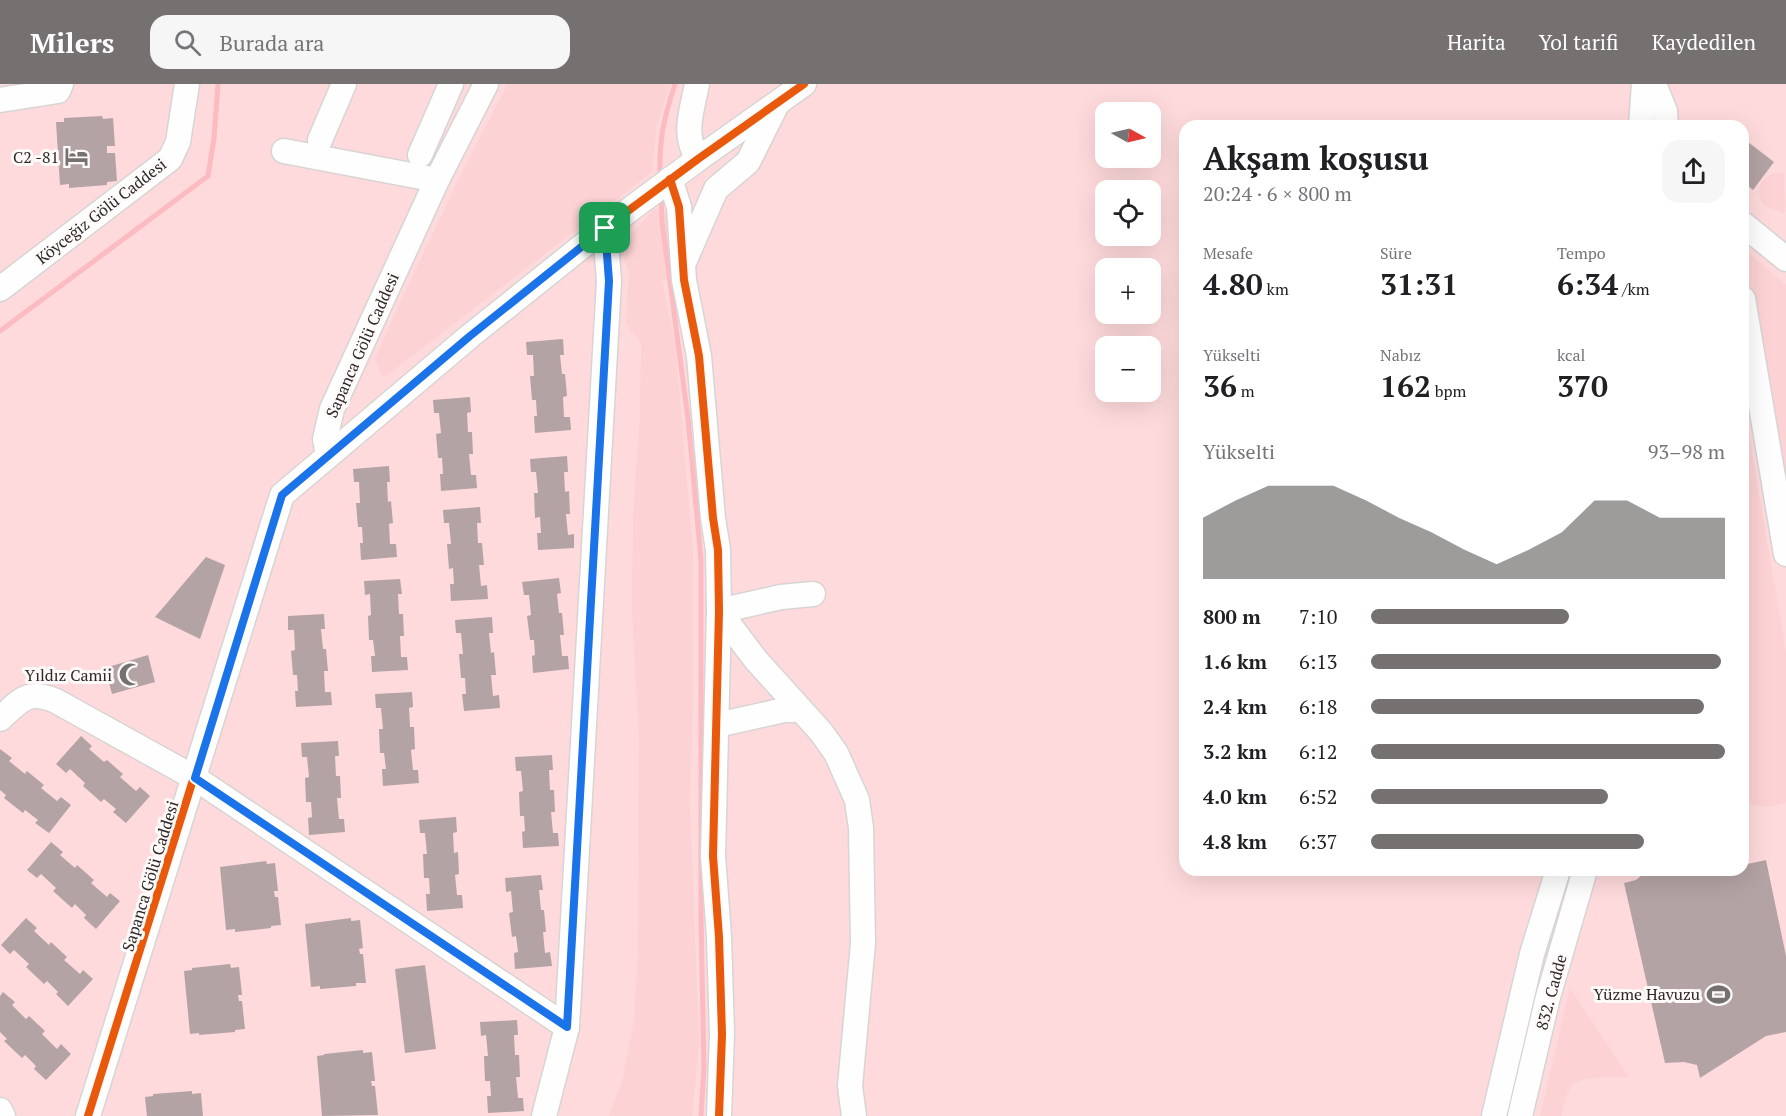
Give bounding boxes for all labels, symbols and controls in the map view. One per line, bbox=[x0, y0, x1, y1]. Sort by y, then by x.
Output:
search box bbox=[150, 15, 570, 69]
text: Milers bbox=[30, 24, 114, 61]
icon: search bbox=[171, 26, 204, 59]
text: Burada ara bbox=[219, 28, 324, 57]
text: Harita bbox=[1447, 28, 1506, 56]
text: Yol tarifi bbox=[1539, 28, 1619, 56]
text: Kaydedilen bbox=[1652, 28, 1756, 56]
north arrow bbox=[1095, 102, 1161, 168]
map controls bbox=[1095, 102, 1161, 402]
text: Akşam koşusu bbox=[1203, 136, 1429, 179]
button: share bbox=[1662, 140, 1725, 203]
hotel icon: C2 -81 bbox=[64, 144, 90, 170]
place label: C2 -81 bbox=[13, 146, 59, 168]
street label: Köyceğiz Gölü Caddesi bbox=[31, 153, 171, 269]
button: locate bbox=[1095, 180, 1161, 246]
text: 20:24 · 6 × 800 m bbox=[1203, 180, 1352, 207]
pin bbox=[579, 202, 630, 253]
icon: arrive bbox=[588, 211, 621, 244]
text: Mesafe bbox=[1203, 242, 1253, 264]
text: Süre bbox=[1380, 242, 1412, 264]
text: Tempo bbox=[1557, 242, 1606, 264]
button: + bbox=[1095, 258, 1161, 324]
text: 4.80 bbox=[1203, 264, 1263, 304]
text: 31:31 bbox=[1380, 264, 1458, 304]
text: 6:34 bbox=[1557, 264, 1618, 304]
street label: Sapanca Gölü Caddesi bbox=[320, 269, 404, 421]
text: km bbox=[1263, 278, 1289, 300]
text: /km bbox=[1618, 278, 1650, 300]
button: − bbox=[1095, 336, 1161, 402]
text: Yükselti bbox=[1203, 344, 1261, 366]
text: Nabız bbox=[1380, 344, 1421, 366]
text: kcal bbox=[1557, 344, 1585, 366]
text: 36 bbox=[1203, 366, 1237, 406]
text: 162 bbox=[1380, 366, 1431, 406]
text: 370 bbox=[1557, 366, 1608, 406]
text: m bbox=[1237, 380, 1255, 402]
text: bpm bbox=[1431, 380, 1466, 402]
text: Yükselti bbox=[1203, 438, 1275, 465]
text: 93–98 m bbox=[1648, 438, 1725, 465]
text: 800 m bbox=[1203, 603, 1261, 630]
text: 7:10 bbox=[1299, 603, 1338, 630]
text: 1.6 km bbox=[1203, 648, 1267, 675]
text: 6:13 bbox=[1299, 648, 1338, 675]
mosque icon: Yıldız Camii bbox=[117, 662, 143, 688]
place label: Yıldız Camii bbox=[25, 664, 112, 686]
text: 2.4 km bbox=[1203, 693, 1267, 720]
text: 6:18 bbox=[1299, 693, 1338, 720]
text: 3.2 km bbox=[1203, 738, 1267, 765]
text: 6:12 bbox=[1299, 738, 1338, 765]
text: 4.0 km bbox=[1203, 783, 1267, 810]
text: 6:52 bbox=[1299, 783, 1338, 810]
street label: Sapanca Gölü Caddesi bbox=[117, 798, 183, 954]
text: 4.8 km bbox=[1203, 828, 1267, 855]
text: 6:37 bbox=[1299, 828, 1338, 855]
street label: 832. Cadde bbox=[1530, 952, 1572, 1032]
sports icon: Yüzme Havuzu bbox=[1705, 981, 1731, 1007]
place label: Yüzme Havuzu bbox=[1594, 983, 1700, 1005]

